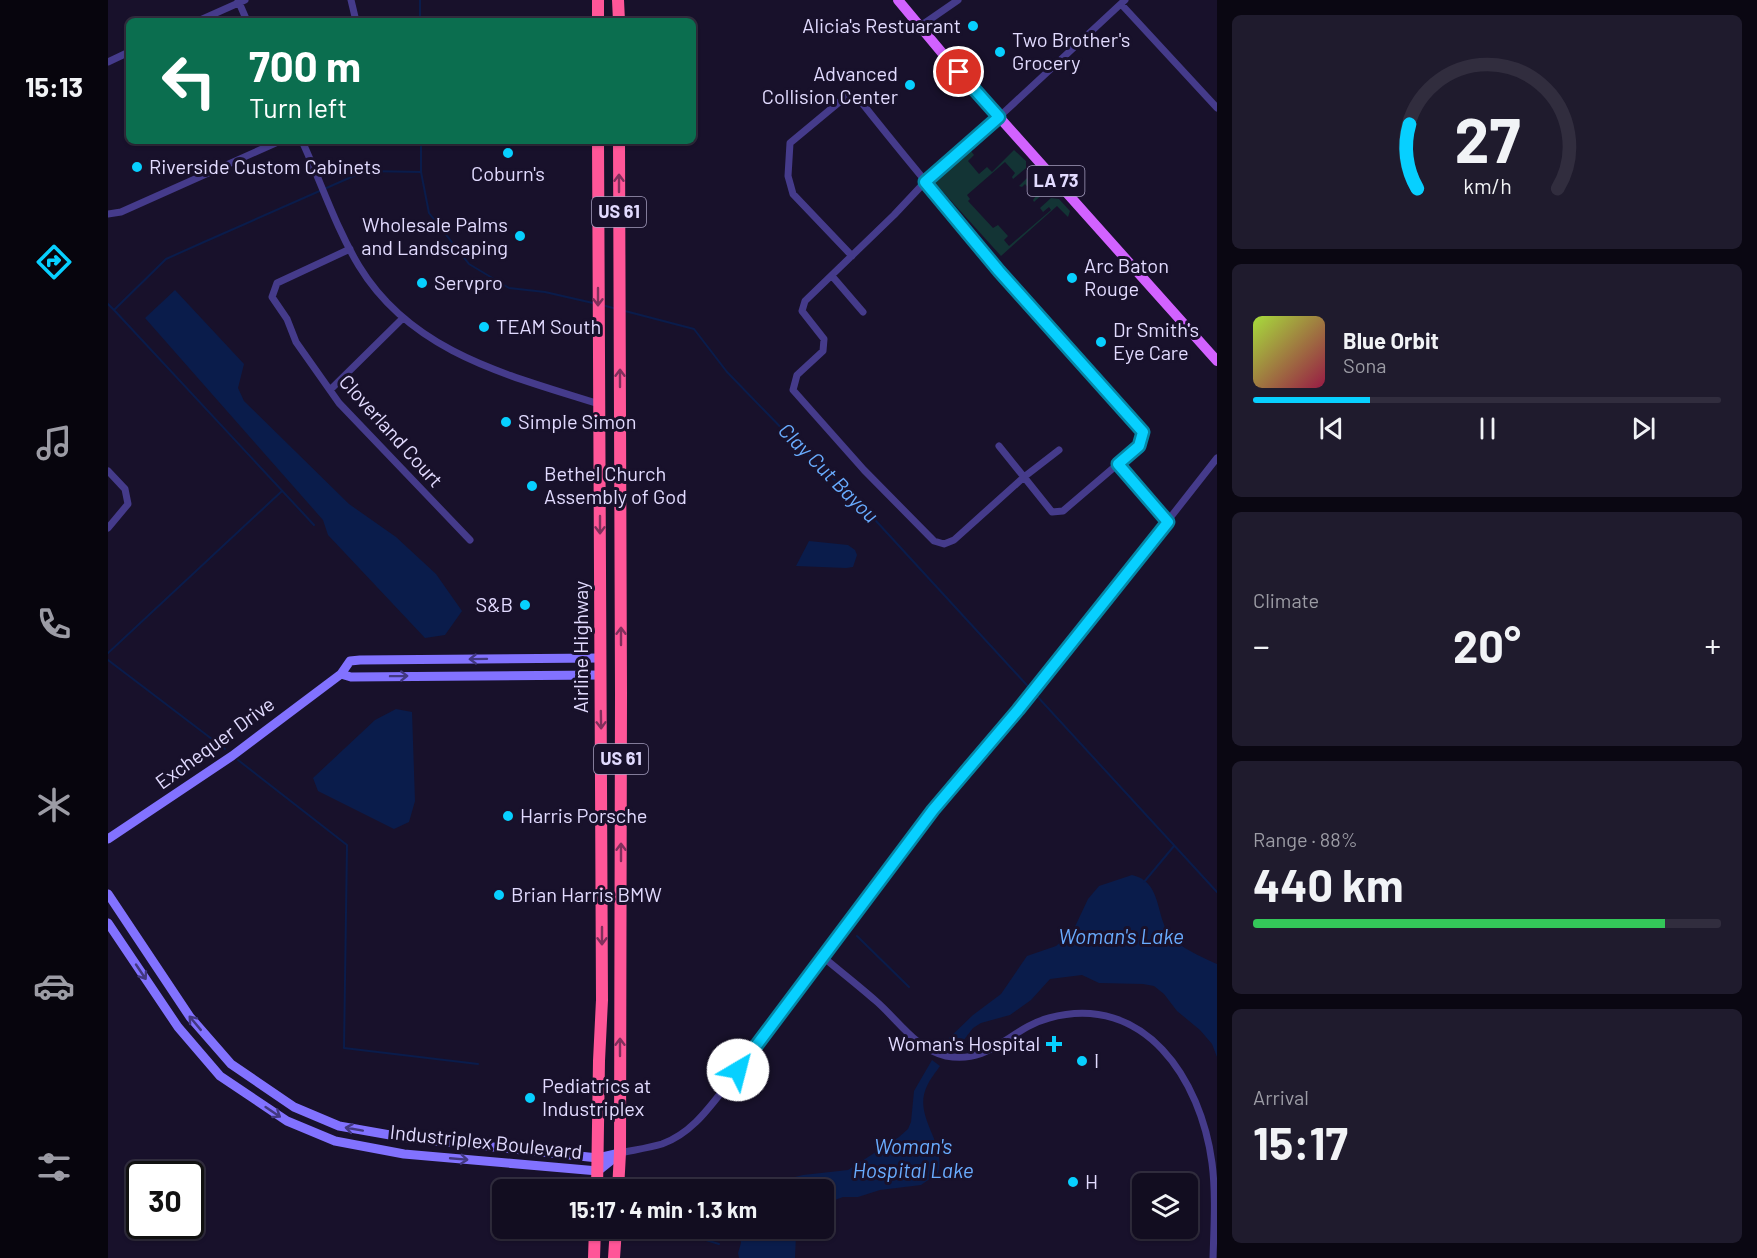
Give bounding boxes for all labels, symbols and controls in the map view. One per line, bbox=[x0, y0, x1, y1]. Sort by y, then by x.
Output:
place label: Alicia's Restuarant bbox=[802, 13, 961, 37]
marker: Alicia's Restuarant bbox=[966, 19, 980, 33]
place label: Two Brother's Grocery bbox=[1012, 27, 1130, 74]
text: 700 m bbox=[249, 40, 361, 90]
icon: left bbox=[150, 42, 228, 120]
marker: Two Brother's Grocery bbox=[993, 45, 1007, 59]
pin bbox=[933, 46, 984, 97]
icon: arrive bbox=[942, 55, 975, 88]
place label: Advanced Collision Center bbox=[762, 61, 898, 108]
text: 15:13 bbox=[25, 70, 83, 102]
marker: Advanced Collision Center bbox=[903, 78, 917, 92]
text: Turn left bbox=[249, 91, 347, 123]
text: 27 bbox=[1454, 101, 1520, 175]
marker: Coburn's bbox=[501, 146, 515, 160]
place label: Riverside Custom Cabinets bbox=[149, 154, 381, 178]
marker: Riverside Custom Cabinets bbox=[130, 160, 144, 174]
place label: Coburn's bbox=[471, 161, 545, 185]
road number: LA 73 bbox=[1028, 166, 1084, 196]
one-way arrow bbox=[613, 173, 625, 193]
text: km/h bbox=[1463, 173, 1511, 198]
road number: US 61 bbox=[592, 197, 646, 227]
place label: Wholesale Palms and Landscaping bbox=[361, 212, 508, 259]
marker: Wholesale Palms and Landscaping bbox=[513, 229, 527, 243]
icon: directions bbox=[33, 241, 75, 283]
place label: Arc Baton Rouge bbox=[1084, 253, 1169, 300]
place label: Servpro bbox=[434, 270, 503, 294]
marker: Arc Baton Rouge bbox=[1065, 271, 1079, 285]
marker: Servpro bbox=[415, 276, 429, 290]
one-way arrow bbox=[592, 287, 604, 307]
place label: TEAM South bbox=[496, 314, 601, 338]
place label: Dr Smith's Eye Care bbox=[1113, 317, 1199, 364]
marker: TEAM South bbox=[477, 320, 491, 334]
text: Blue Orbit bbox=[1343, 327, 1439, 353]
marker: Dr Smith's Eye Care bbox=[1094, 335, 1108, 349]
text: Sona bbox=[1343, 353, 1387, 377]
street label: Cloverland Court bbox=[335, 369, 449, 492]
one-way arrow bbox=[614, 369, 626, 389]
place label: Simple Simon bbox=[518, 409, 636, 433]
icon: previous bbox=[1315, 412, 1348, 445]
icon: pause bbox=[1471, 412, 1504, 445]
icon: next bbox=[1627, 412, 1660, 445]
marker: Simple Simon bbox=[499, 415, 513, 429]
water label: Clay Cut Bayou bbox=[774, 417, 884, 527]
icon: music bbox=[33, 422, 75, 464]
place label: Bethel Church Assembly of God bbox=[544, 461, 687, 508]
marker: Bethel Church Assembly of God bbox=[525, 479, 539, 493]
one-way arrow bbox=[594, 515, 606, 535]
street label: Airline Highway bbox=[568, 581, 592, 713]
text: Climate bbox=[1253, 588, 1319, 612]
place label: S&B bbox=[476, 592, 513, 616]
marker: S&B bbox=[518, 598, 532, 612]
icon: phone bbox=[33, 603, 75, 645]
text: 20° bbox=[1453, 618, 1521, 672]
text: − bbox=[1253, 625, 1270, 665]
text: + bbox=[1705, 625, 1721, 665]
one-way arrow bbox=[615, 627, 627, 647]
one-way arrow bbox=[469, 653, 489, 665]
one-way arrow bbox=[388, 670, 408, 682]
street label: Exchequer Drive bbox=[150, 691, 279, 793]
one-way arrow bbox=[595, 710, 606, 730]
road number: US 61 bbox=[594, 744, 648, 774]
icon: climate bbox=[33, 784, 75, 826]
place label: Harris Porsche bbox=[520, 803, 648, 827]
marker: Harris Porsche bbox=[501, 809, 515, 823]
text: Range · 88% bbox=[1253, 827, 1358, 851]
one-way arrow bbox=[615, 843, 627, 863]
text: 440 km bbox=[1253, 857, 1404, 911]
place label: Brian Harris BMW bbox=[511, 882, 662, 906]
marker: Brian Harris BMW bbox=[492, 888, 506, 902]
water label: Woman's Lake bbox=[1058, 923, 1184, 948]
one-way arrow bbox=[596, 926, 608, 946]
one-way arrow bbox=[135, 963, 147, 979]
icon: car bbox=[33, 965, 75, 1007]
one-way arrow bbox=[189, 1015, 202, 1031]
place label: Woman's Hospital bbox=[888, 1031, 1040, 1055]
marker: Woman's Hospital bbox=[1045, 1035, 1063, 1053]
one-way arrow bbox=[614, 1038, 626, 1058]
position arrow bbox=[706, 1038, 770, 1102]
place label: I bbox=[1094, 1048, 1099, 1072]
marker: I bbox=[1075, 1054, 1089, 1068]
place label: Pediatrics at Industriplex bbox=[542, 1073, 651, 1120]
text: Arrival bbox=[1253, 1085, 1309, 1109]
marker: Pediatrics at Industriplex bbox=[523, 1091, 537, 1105]
one-way arrow bbox=[264, 1106, 280, 1118]
text: 15:17 bbox=[1253, 1115, 1348, 1169]
street label: Industriplex Boulevard bbox=[389, 1119, 583, 1163]
one-way arrow bbox=[344, 1123, 364, 1134]
water label: Woman's Hospital Lake bbox=[852, 1133, 974, 1182]
icon: filters bbox=[33, 1146, 75, 1188]
one-way arrow bbox=[449, 1154, 469, 1165]
speed limit sign: 30 bbox=[126, 1161, 204, 1239]
place label: H bbox=[1085, 1169, 1098, 1193]
map controls bbox=[1132, 1173, 1198, 1239]
button: layers bbox=[1132, 1173, 1198, 1239]
marker: H bbox=[1066, 1175, 1080, 1189]
text: 15:17 · 4 min · 1.3 km bbox=[569, 1196, 757, 1222]

